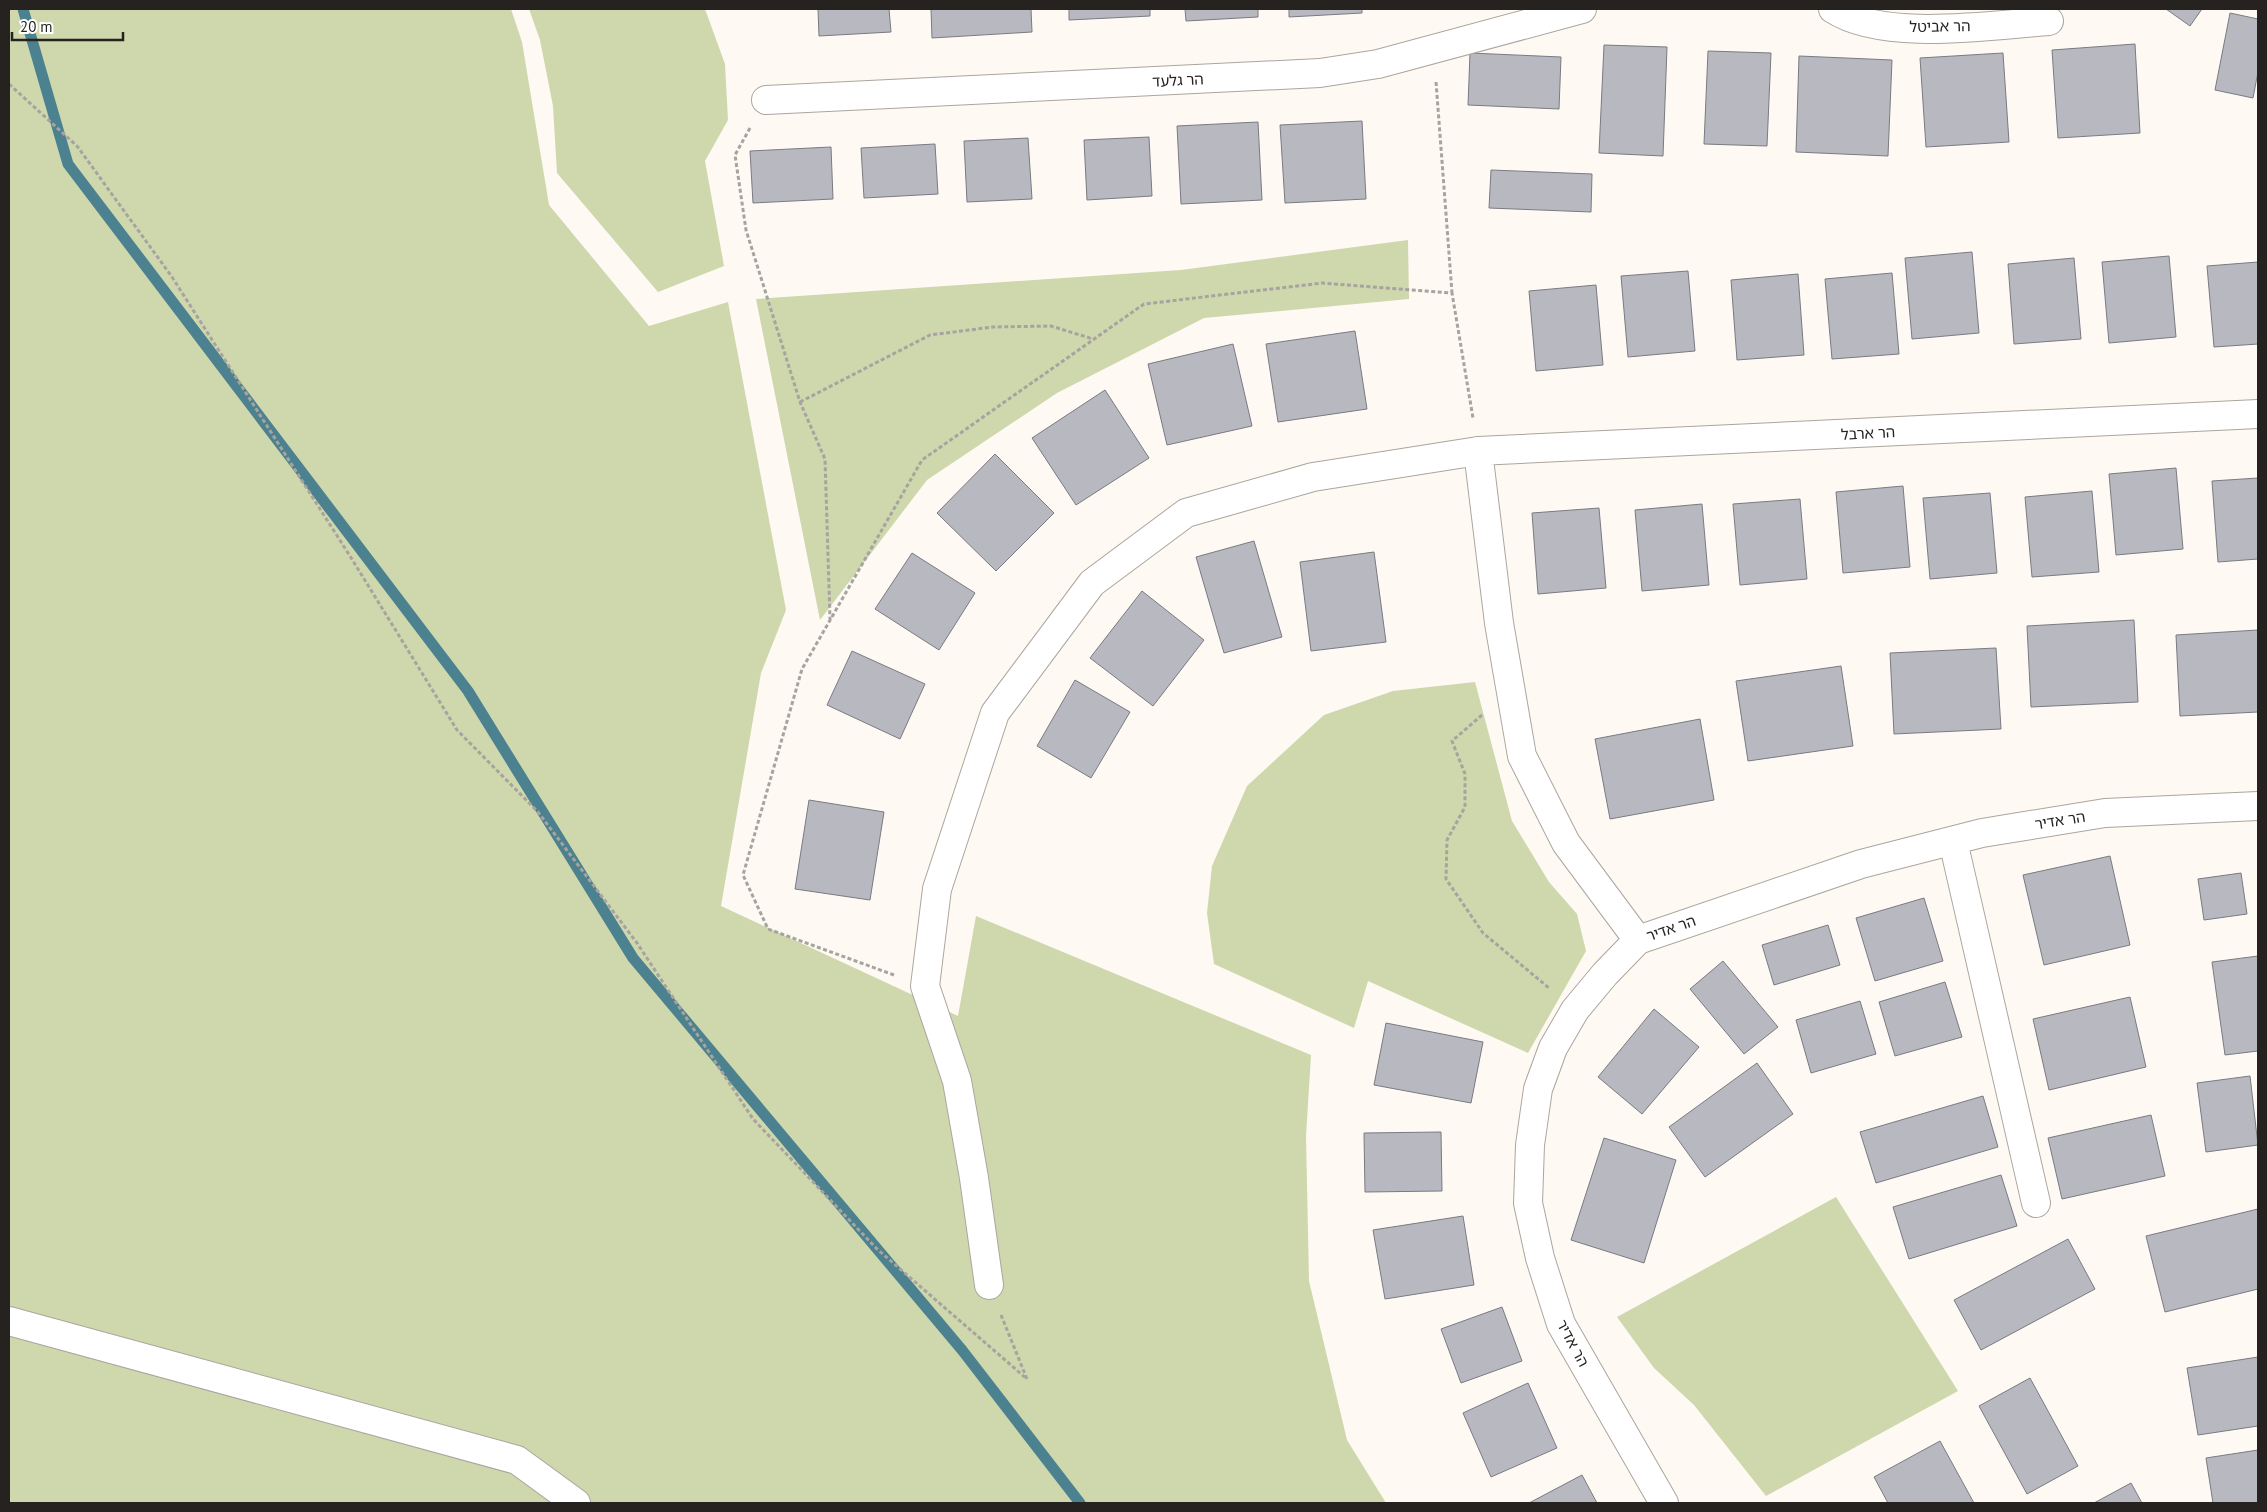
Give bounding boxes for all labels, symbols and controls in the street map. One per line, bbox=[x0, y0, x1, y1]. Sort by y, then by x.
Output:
scale bar bbox=[12, 10, 124, 42]
street label: הר אביטל bbox=[1909, 16, 1971, 36]
text: 20 m bbox=[20, 17, 53, 36]
street label: הר גלעד bbox=[1152, 69, 1204, 91]
street label: הר ארבל bbox=[1840, 422, 1896, 444]
street label: הר אדיר bbox=[2033, 807, 2087, 833]
street label: הר אדיר bbox=[1644, 911, 1698, 945]
street label: הר אדיר bbox=[1553, 1316, 1593, 1370]

